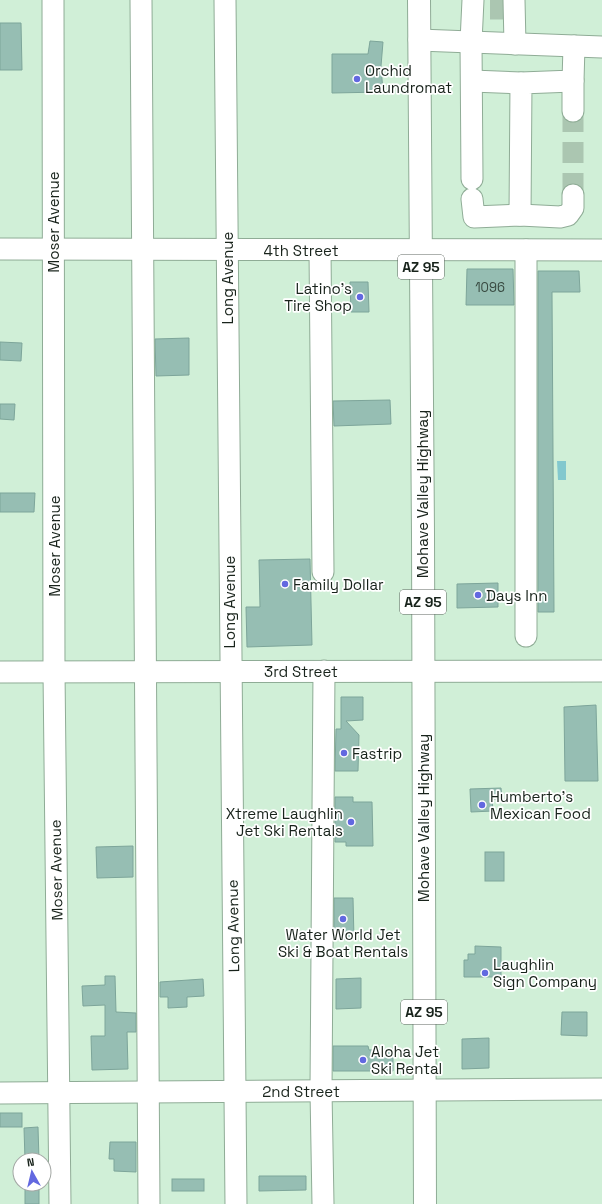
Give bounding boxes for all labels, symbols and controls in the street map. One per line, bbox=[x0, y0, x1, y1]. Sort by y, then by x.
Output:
place label: Orchid Laundromat bbox=[365, 61, 452, 97]
marker: Orchid Laundromat bbox=[352, 74, 362, 84]
street label: Moser Avenue bbox=[44, 171, 63, 273]
street label: Long Avenue bbox=[218, 231, 237, 324]
street label: 4th Street bbox=[263, 241, 339, 260]
road number: AZ 95 bbox=[398, 255, 444, 279]
place label: Latino's Tire Shop bbox=[284, 279, 352, 315]
house number: 1096 bbox=[475, 279, 505, 296]
marker: Latino's Tire Shop bbox=[355, 292, 365, 302]
street label: Mohave Valley Highway bbox=[413, 410, 432, 578]
street label: Moser Avenue bbox=[45, 495, 64, 597]
street label: Long Avenue bbox=[220, 555, 239, 648]
place label: Family Dollar bbox=[293, 575, 384, 594]
marker: Family Dollar bbox=[280, 579, 290, 589]
place label: Days Inn bbox=[486, 586, 547, 605]
road number: AZ 95 bbox=[400, 590, 446, 614]
marker: Days Inn bbox=[473, 590, 483, 600]
street label: 3rd Street bbox=[264, 662, 338, 681]
street label: Mohave Valley Highway bbox=[414, 734, 433, 902]
place label: Fastrip bbox=[352, 744, 402, 763]
marker: Fastrip bbox=[339, 748, 349, 758]
place label: Humberto's Mexican Food bbox=[490, 787, 591, 823]
marker: Humberto's Mexican Food bbox=[477, 800, 487, 810]
place label: Xtreme Laughlin Jet Ski Rentals bbox=[226, 804, 343, 840]
marker: Xtreme Laughlin Jet Ski Rentals bbox=[346, 817, 356, 827]
street label: Moser Avenue bbox=[46, 819, 66, 921]
street label: Long Avenue bbox=[223, 879, 243, 973]
marker: Water World Jet Ski & Boat Rentals bbox=[338, 914, 348, 924]
place label: Water World Jet Ski & Boat Rentals bbox=[278, 925, 408, 961]
place label: Laughlin Sign Company bbox=[493, 955, 597, 991]
marker: Laughlin Sign Company bbox=[480, 968, 490, 978]
road number: AZ 95 bbox=[401, 1000, 447, 1024]
place label: Aloha Jet Ski Rental bbox=[371, 1042, 442, 1078]
marker: Aloha Jet Ski Rental bbox=[358, 1055, 368, 1065]
street label: 2nd Street bbox=[262, 1082, 340, 1101]
north arrow bbox=[12, 1152, 52, 1192]
text: N bbox=[26, 1155, 35, 1170]

